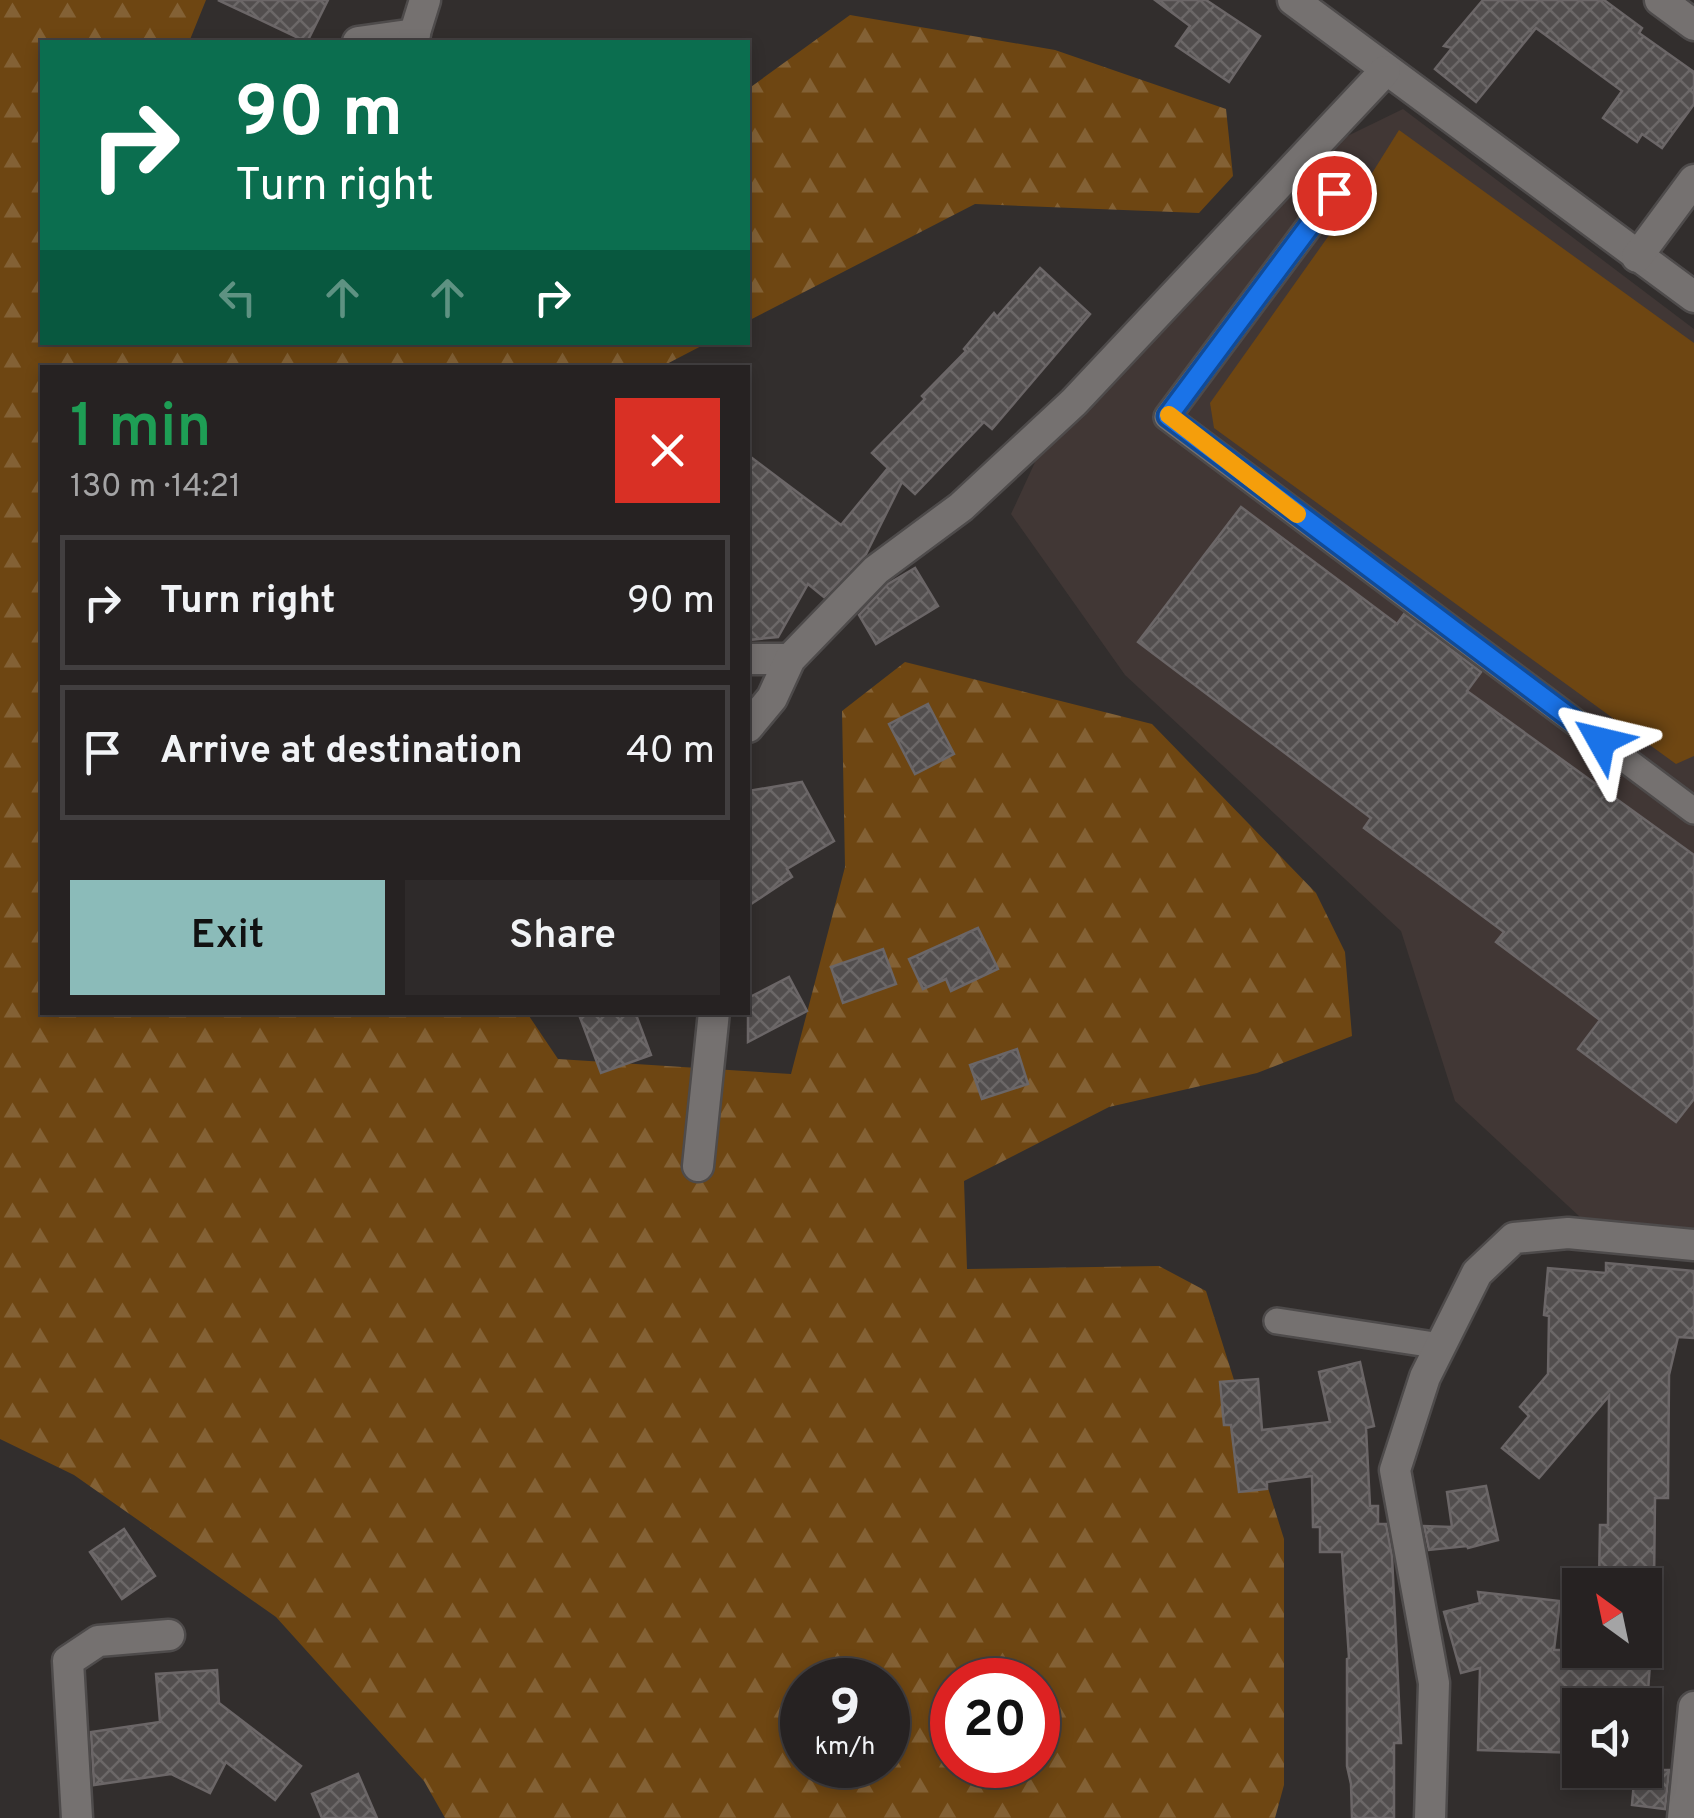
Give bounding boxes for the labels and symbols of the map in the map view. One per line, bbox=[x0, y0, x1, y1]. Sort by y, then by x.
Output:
pin bbox=[1292, 151, 1377, 236]
position arrow bbox=[1549, 689, 1653, 793]
north arrow bbox=[1562, 1568, 1662, 1668]
speed limit sign: 20 bbox=[930, 1658, 1060, 1788]

